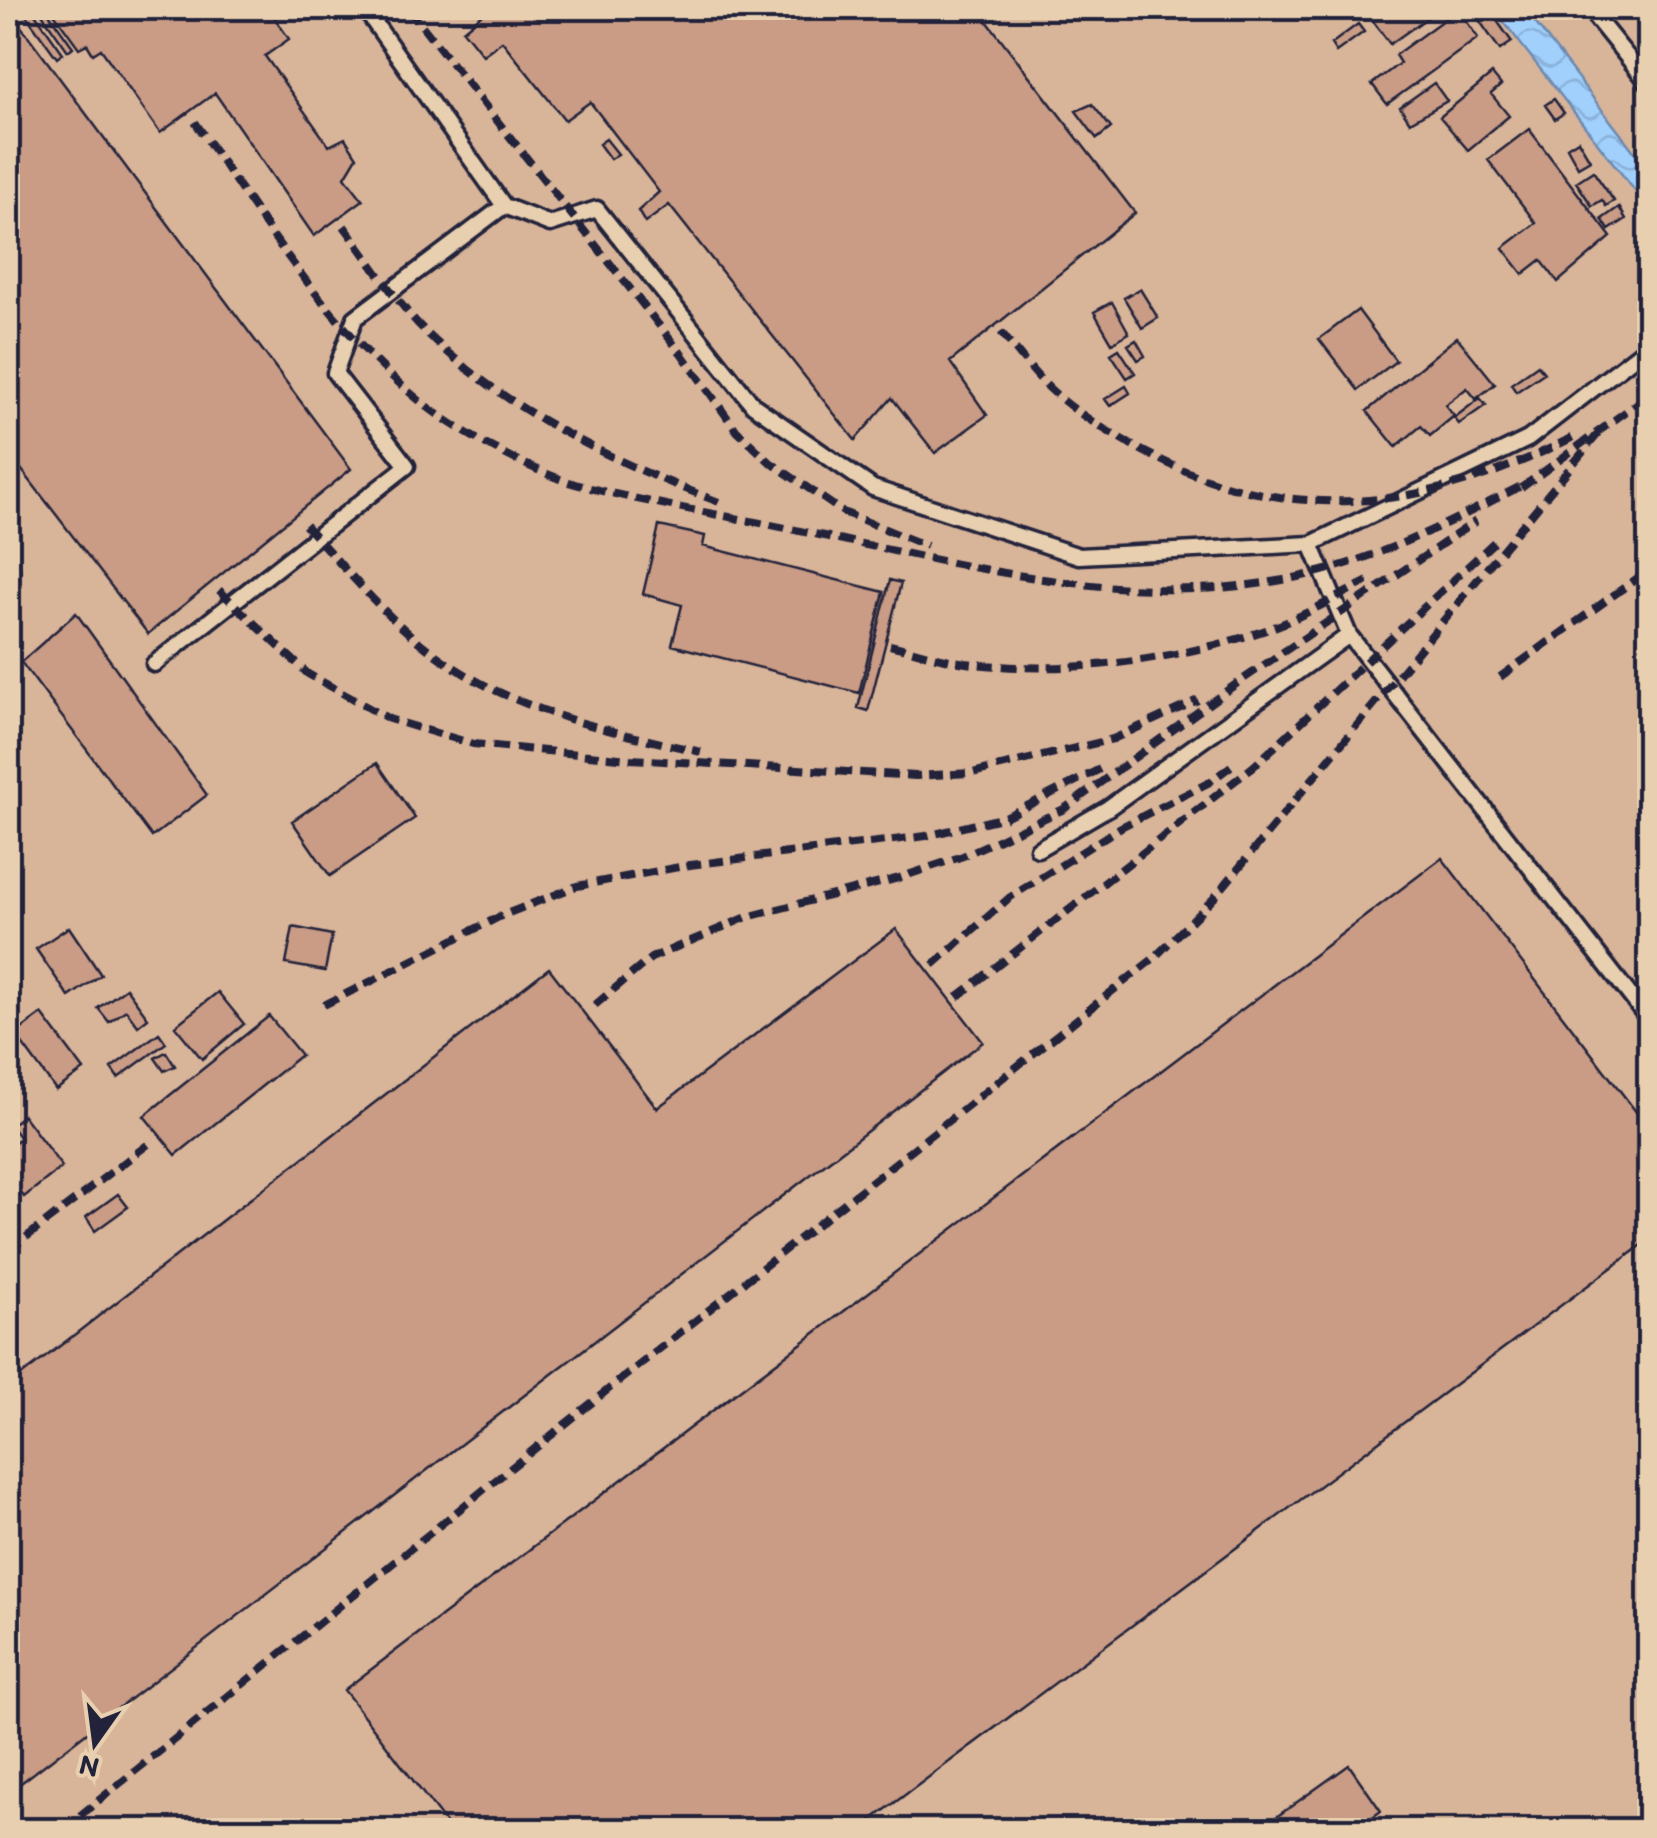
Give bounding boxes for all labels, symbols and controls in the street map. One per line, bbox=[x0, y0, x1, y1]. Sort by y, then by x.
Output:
north arrow bbox=[45, 1693, 145, 1793]
text: N bbox=[76, 1748, 102, 1786]

